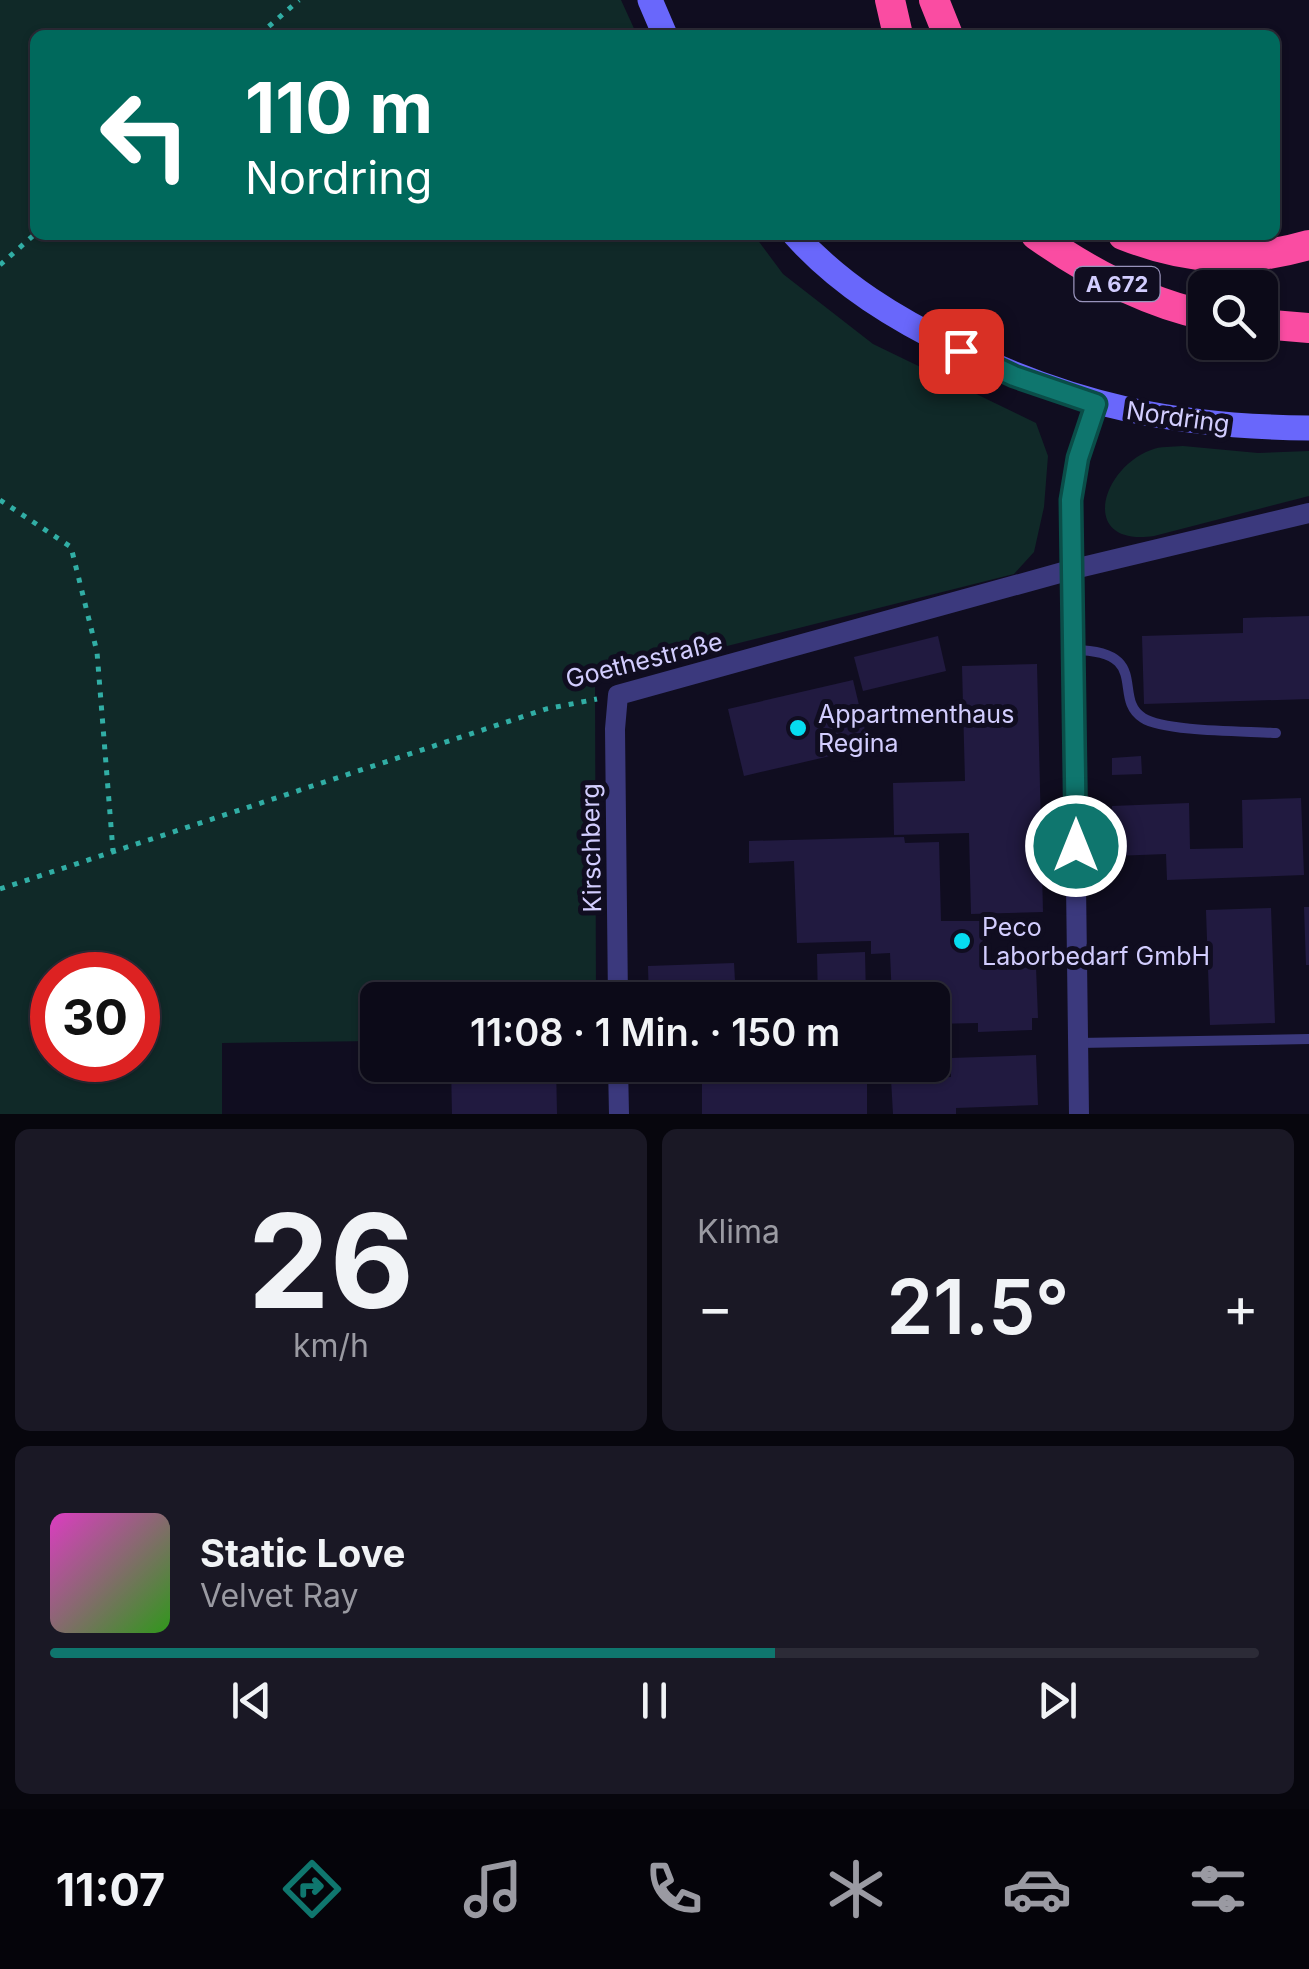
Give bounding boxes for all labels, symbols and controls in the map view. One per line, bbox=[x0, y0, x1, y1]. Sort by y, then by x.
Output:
text: 110 m bbox=[245, 65, 433, 150]
icon: left bbox=[80, 70, 210, 200]
text: Nordring bbox=[245, 150, 432, 205]
road number: A 672 bbox=[1074, 267, 1160, 301]
map controls bbox=[1188, 270, 1278, 360]
button: search bbox=[1188, 270, 1278, 360]
pin bbox=[919, 309, 1004, 394]
icon: arrive bbox=[934, 324, 989, 379]
street label: Nordring bbox=[1124, 395, 1232, 439]
street label: Goethestraße bbox=[562, 626, 726, 694]
place label: Appartmenthaus Regina bbox=[818, 699, 1014, 758]
marker: Appartmenthaus Regina bbox=[787, 717, 809, 739]
street label: Kirschberg bbox=[575, 783, 607, 913]
position arrow bbox=[1024, 794, 1128, 898]
place label: Peco Laborbedarf GmbH bbox=[982, 912, 1210, 971]
marker: Peco Laborbedarf GmbH bbox=[951, 930, 973, 952]
speed limit sign: 30 bbox=[30, 952, 160, 1082]
text: 11:08 · 1 Min. · 150 m bbox=[470, 1009, 840, 1055]
text: 26 bbox=[248, 1182, 414, 1339]
text: Klima bbox=[697, 1212, 780, 1251]
text: 21.5° bbox=[887, 1261, 1069, 1352]
text: − bbox=[697, 1274, 733, 1340]
text: + bbox=[1223, 1274, 1259, 1340]
text: km/h bbox=[293, 1326, 369, 1365]
text: Static Love bbox=[200, 1530, 405, 1576]
text: Velvet Ray bbox=[200, 1576, 358, 1615]
icon: previous bbox=[224, 1673, 279, 1728]
icon: pause bbox=[627, 1673, 682, 1728]
icon: next bbox=[1030, 1673, 1085, 1728]
icon: directions bbox=[277, 1854, 347, 1924]
icon: music bbox=[458, 1854, 528, 1924]
icon: phone bbox=[639, 1854, 709, 1924]
icon: climate bbox=[821, 1854, 891, 1924]
icon: car bbox=[1002, 1854, 1072, 1924]
icon: filters bbox=[1183, 1854, 1253, 1924]
text: 11:07 bbox=[56, 1862, 165, 1917]

